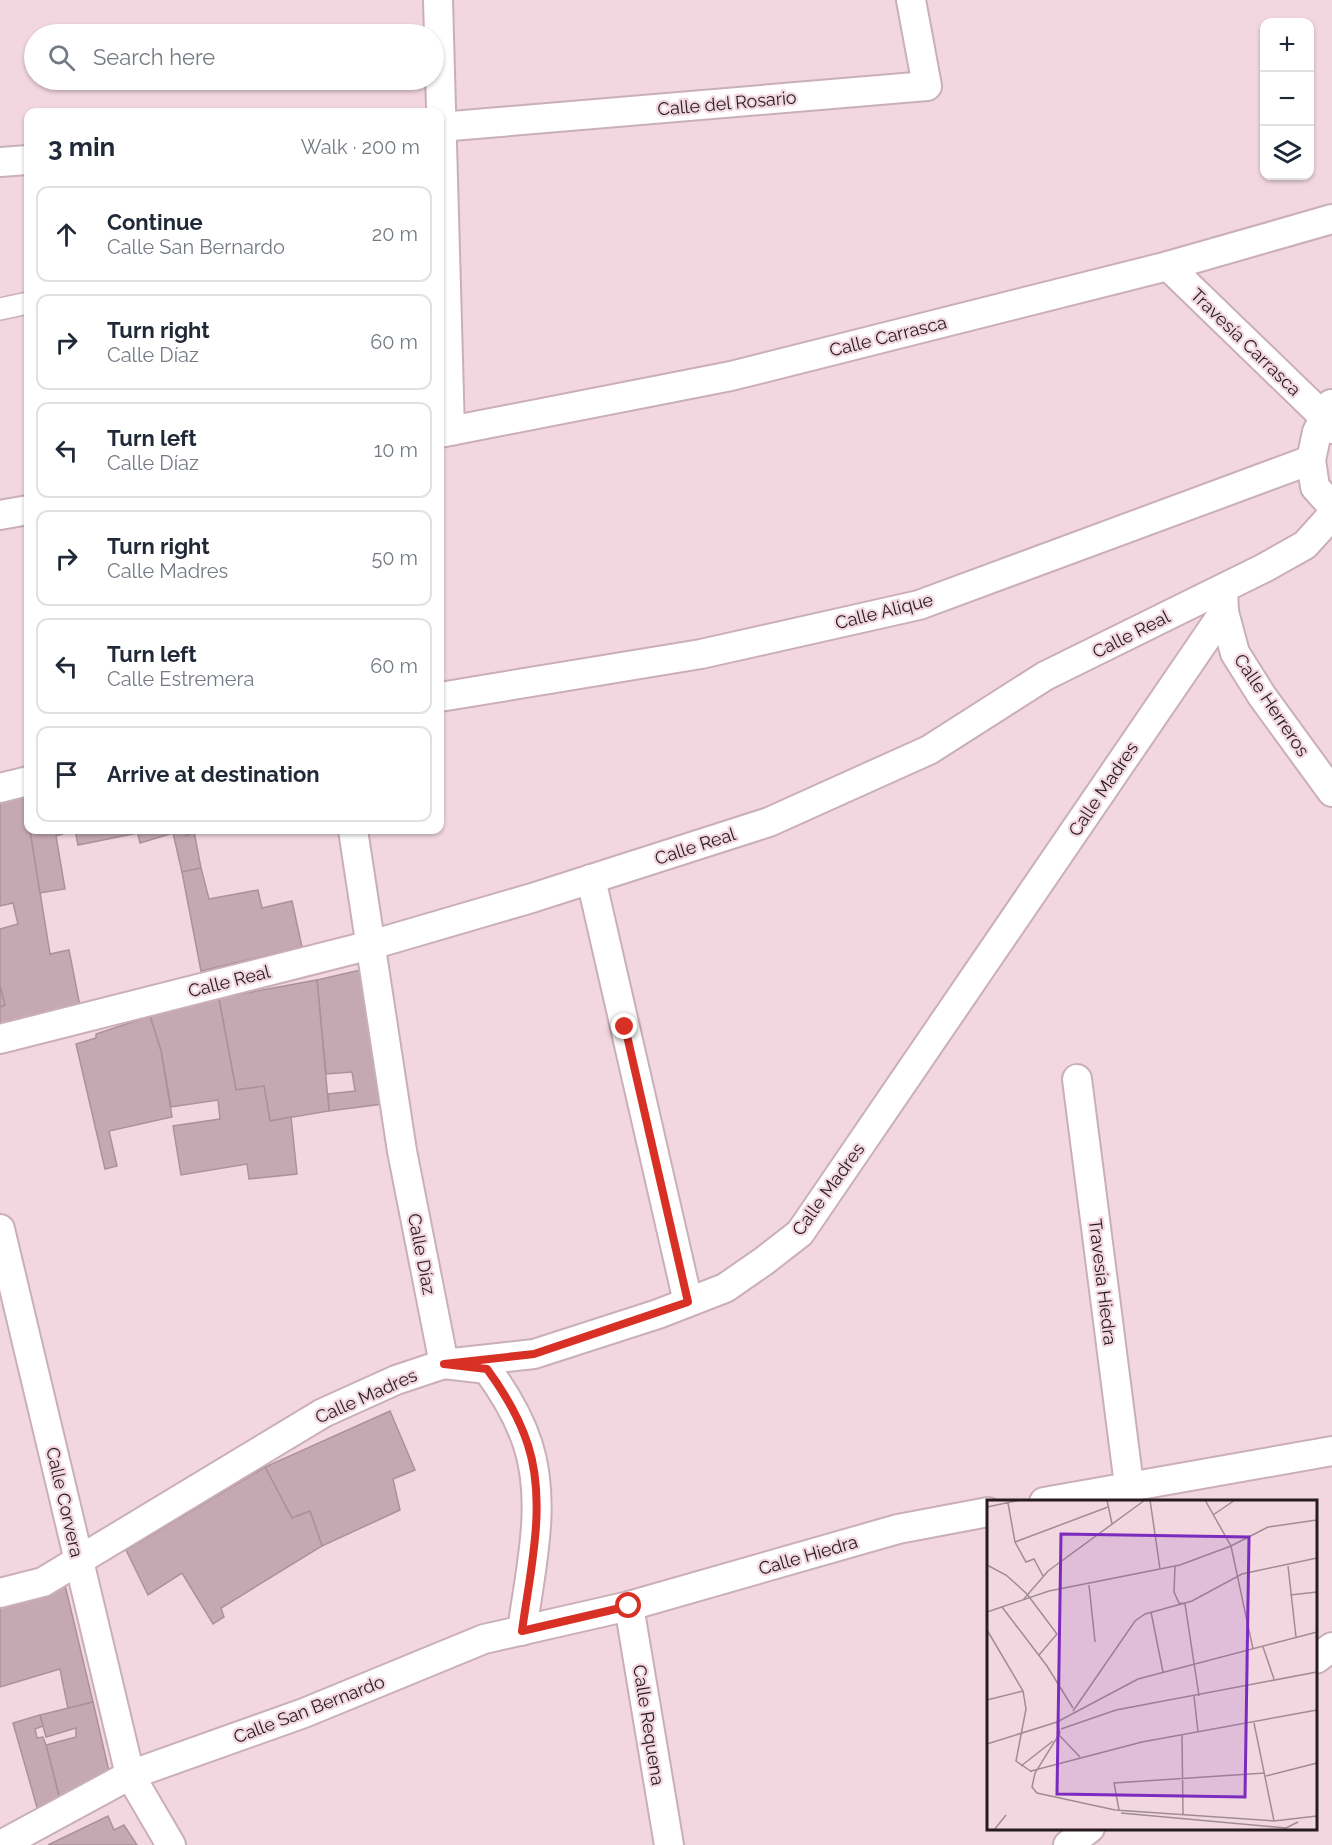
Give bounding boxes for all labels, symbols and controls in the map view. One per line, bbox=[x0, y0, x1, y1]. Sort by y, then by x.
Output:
map controls bbox=[1260, 18, 1314, 180]
button: + bbox=[1260, 18, 1314, 72]
search box bbox=[24, 24, 444, 90]
icon: search bbox=[45, 41, 78, 74]
text: Search here bbox=[93, 44, 215, 70]
button: − bbox=[1260, 72, 1314, 126]
street label: Calle del Rosario bbox=[657, 86, 798, 120]
button: layers bbox=[1260, 126, 1314, 180]
text: 3 min bbox=[48, 132, 115, 162]
text: Walk · 200 m bbox=[301, 135, 420, 159]
text: Continue bbox=[107, 209, 203, 235]
icon: ahead bbox=[50, 218, 83, 251]
text: 20 m bbox=[372, 222, 418, 246]
text: Calle San Bernardo bbox=[107, 235, 285, 259]
street label: Travesía Carrasca bbox=[1187, 284, 1305, 400]
street label: Calle Carrasca bbox=[827, 311, 949, 361]
text: Turn right bbox=[107, 317, 210, 343]
icon: right bbox=[50, 326, 83, 359]
text: 60 m bbox=[370, 330, 418, 354]
text: Calle Díaz bbox=[107, 343, 199, 367]
text: Turn left bbox=[107, 425, 197, 451]
icon: left bbox=[50, 434, 83, 467]
text: 10 m bbox=[374, 438, 418, 462]
text: Calle Díaz bbox=[107, 451, 199, 475]
text: Turn right bbox=[107, 533, 210, 559]
icon: right bbox=[50, 542, 83, 575]
text: 50 m bbox=[371, 546, 418, 570]
text: Calle Madres bbox=[107, 559, 228, 583]
street label: Calle Alique bbox=[833, 589, 935, 633]
street label: Calle Real bbox=[1089, 606, 1173, 662]
text: Turn left bbox=[107, 641, 197, 667]
icon: left bbox=[50, 650, 83, 683]
street label: Calle Herreros bbox=[1230, 650, 1314, 761]
text: 60 m bbox=[370, 654, 418, 678]
text: Calle Estremera bbox=[107, 667, 254, 691]
street label: Calle Madres bbox=[1064, 738, 1142, 840]
icon: arrive bbox=[50, 758, 83, 791]
text: Arrive at destination bbox=[107, 761, 320, 787]
street label: Calle Real bbox=[652, 823, 738, 869]
street label: Calle Real bbox=[186, 961, 272, 1001]
route end bbox=[611, 1013, 637, 1039]
street label: Calle Madres bbox=[787, 1138, 869, 1239]
street label: Calle Díaz bbox=[404, 1211, 440, 1297]
street label: Travesía Hiedra bbox=[1085, 1218, 1121, 1346]
street label: Calle Madres bbox=[312, 1364, 420, 1428]
street label: Calle Corvera bbox=[42, 1445, 88, 1559]
inset map bbox=[987, 1500, 1317, 1830]
street label: Calle Hiedra bbox=[756, 1531, 860, 1579]
route start bbox=[615, 1592, 641, 1618]
street label: Calle Requena bbox=[629, 1663, 669, 1787]
street label: Calle San Bernardo bbox=[231, 1670, 388, 1747]

